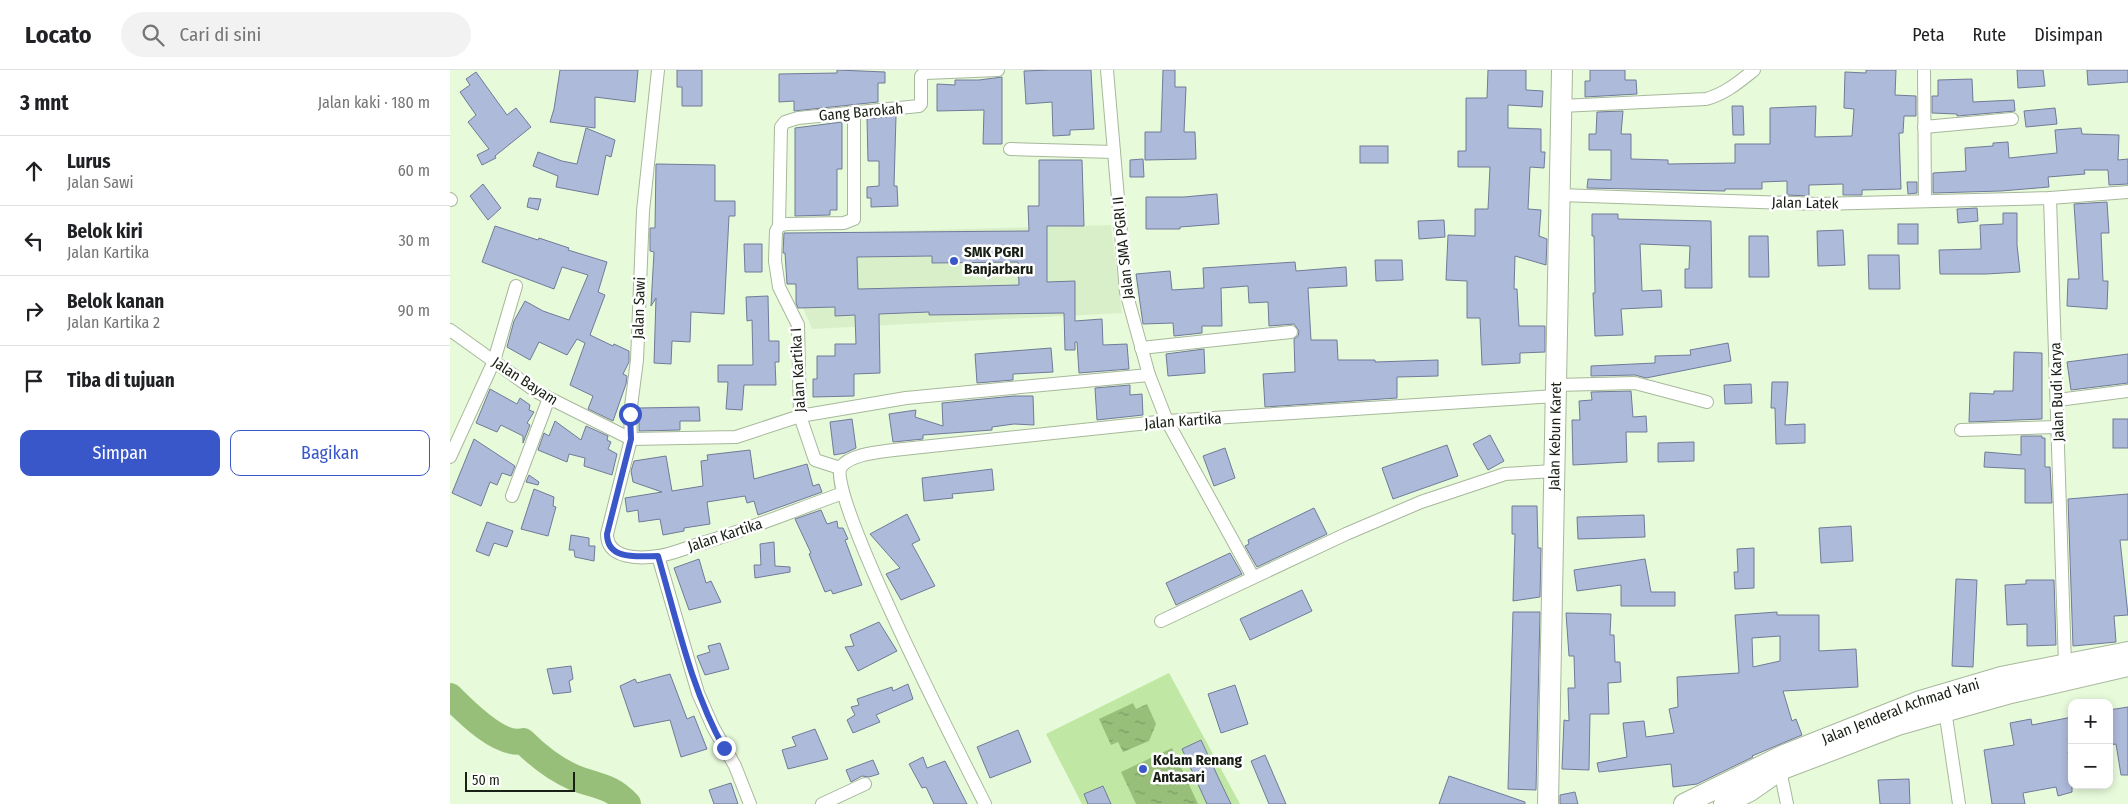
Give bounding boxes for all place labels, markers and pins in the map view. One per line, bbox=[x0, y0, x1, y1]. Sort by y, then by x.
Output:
place label: SMK PGRI Banjarbaru bbox=[964, 243, 1033, 278]
marker: SMK PGRI Banjarbaru bbox=[948, 255, 960, 267]
place label: Kolam Renang Antasari bbox=[1152, 751, 1242, 786]
marker: Kolam Renang Antasari bbox=[1137, 763, 1149, 775]

